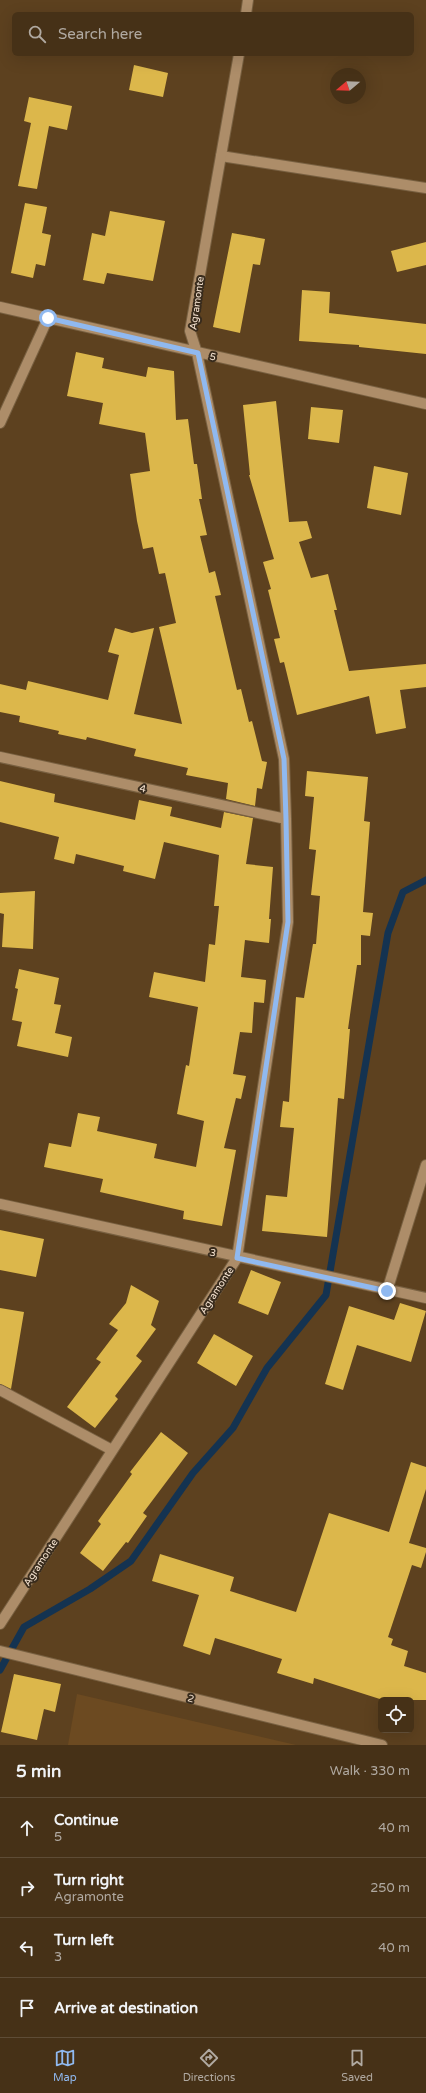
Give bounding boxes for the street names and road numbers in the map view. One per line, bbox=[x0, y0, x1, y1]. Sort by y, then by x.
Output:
street label: Agramonte bbox=[187, 275, 207, 331]
street label: 5 bbox=[208, 350, 217, 364]
street label: 4 bbox=[138, 782, 147, 796]
street label: 3 bbox=[208, 1246, 217, 1260]
street label: Agramonte bbox=[197, 1264, 237, 1316]
street label: Agramonte bbox=[21, 1536, 61, 1588]
street label: 2 bbox=[186, 1692, 195, 1706]

